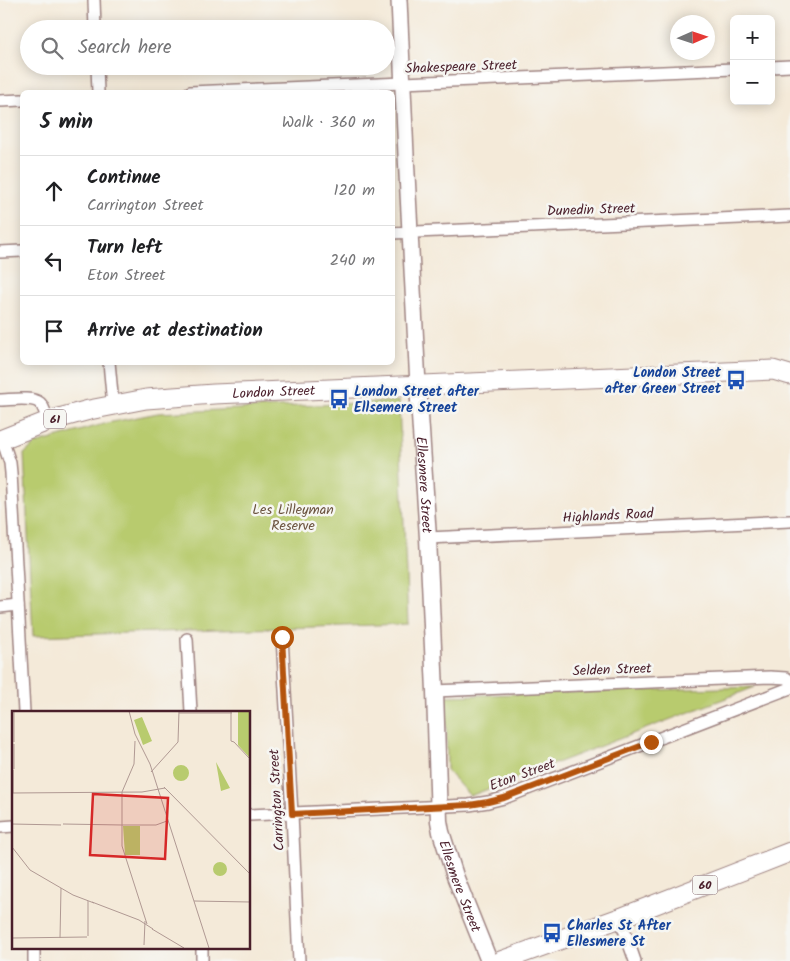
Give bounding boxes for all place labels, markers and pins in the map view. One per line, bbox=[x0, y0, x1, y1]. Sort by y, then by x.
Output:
place label: London Street after Green Street bbox=[605, 362, 722, 400]
bus stop icon: London Street after Green Street bbox=[725, 369, 747, 391]
place label: London Street after Ellsemere Street bbox=[354, 381, 480, 419]
bus stop icon: London Street after Ellsemere Street bbox=[328, 388, 350, 410]
place label: Charles St After Ellesmere St bbox=[567, 915, 672, 953]
bus stop icon: Charles St After Ellesmere St bbox=[541, 922, 563, 944]

